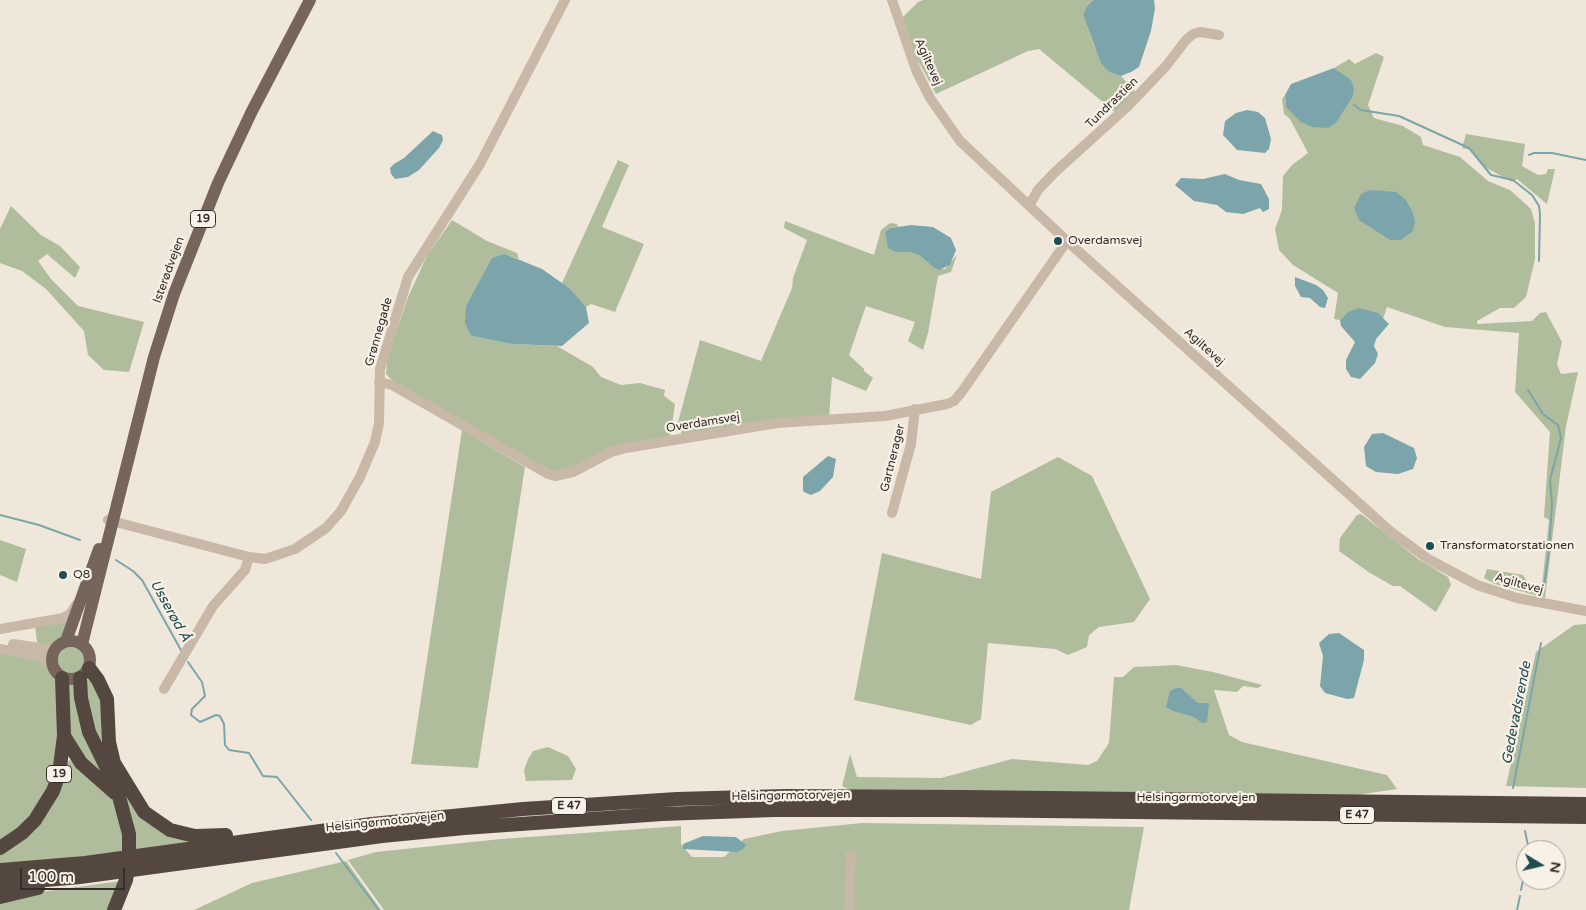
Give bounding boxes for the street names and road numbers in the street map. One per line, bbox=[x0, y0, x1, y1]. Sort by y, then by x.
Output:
street label: Agiltevej bbox=[911, 36, 945, 88]
street label: Tundrastien bbox=[1083, 74, 1141, 132]
road number: 19 bbox=[190, 210, 216, 228]
street label: Isterødvejen bbox=[150, 235, 188, 305]
street label: Grønnegade bbox=[362, 296, 396, 368]
street label: Agiltevej bbox=[1181, 325, 1227, 369]
street label: Overdamsvej bbox=[665, 410, 741, 436]
street label: Gartnerager bbox=[878, 423, 908, 493]
street label: Agiltevej bbox=[1493, 571, 1545, 597]
road number: 19 bbox=[46, 766, 72, 782]
street label: Helsingørmotorvejen bbox=[731, 788, 851, 804]
street label: Helsingørmotorvejen bbox=[1136, 791, 1256, 805]
road number: E 47 bbox=[552, 798, 586, 814]
road number: E 47 bbox=[1340, 806, 1374, 824]
street label: Helsingørmotorvejen bbox=[325, 809, 445, 835]

